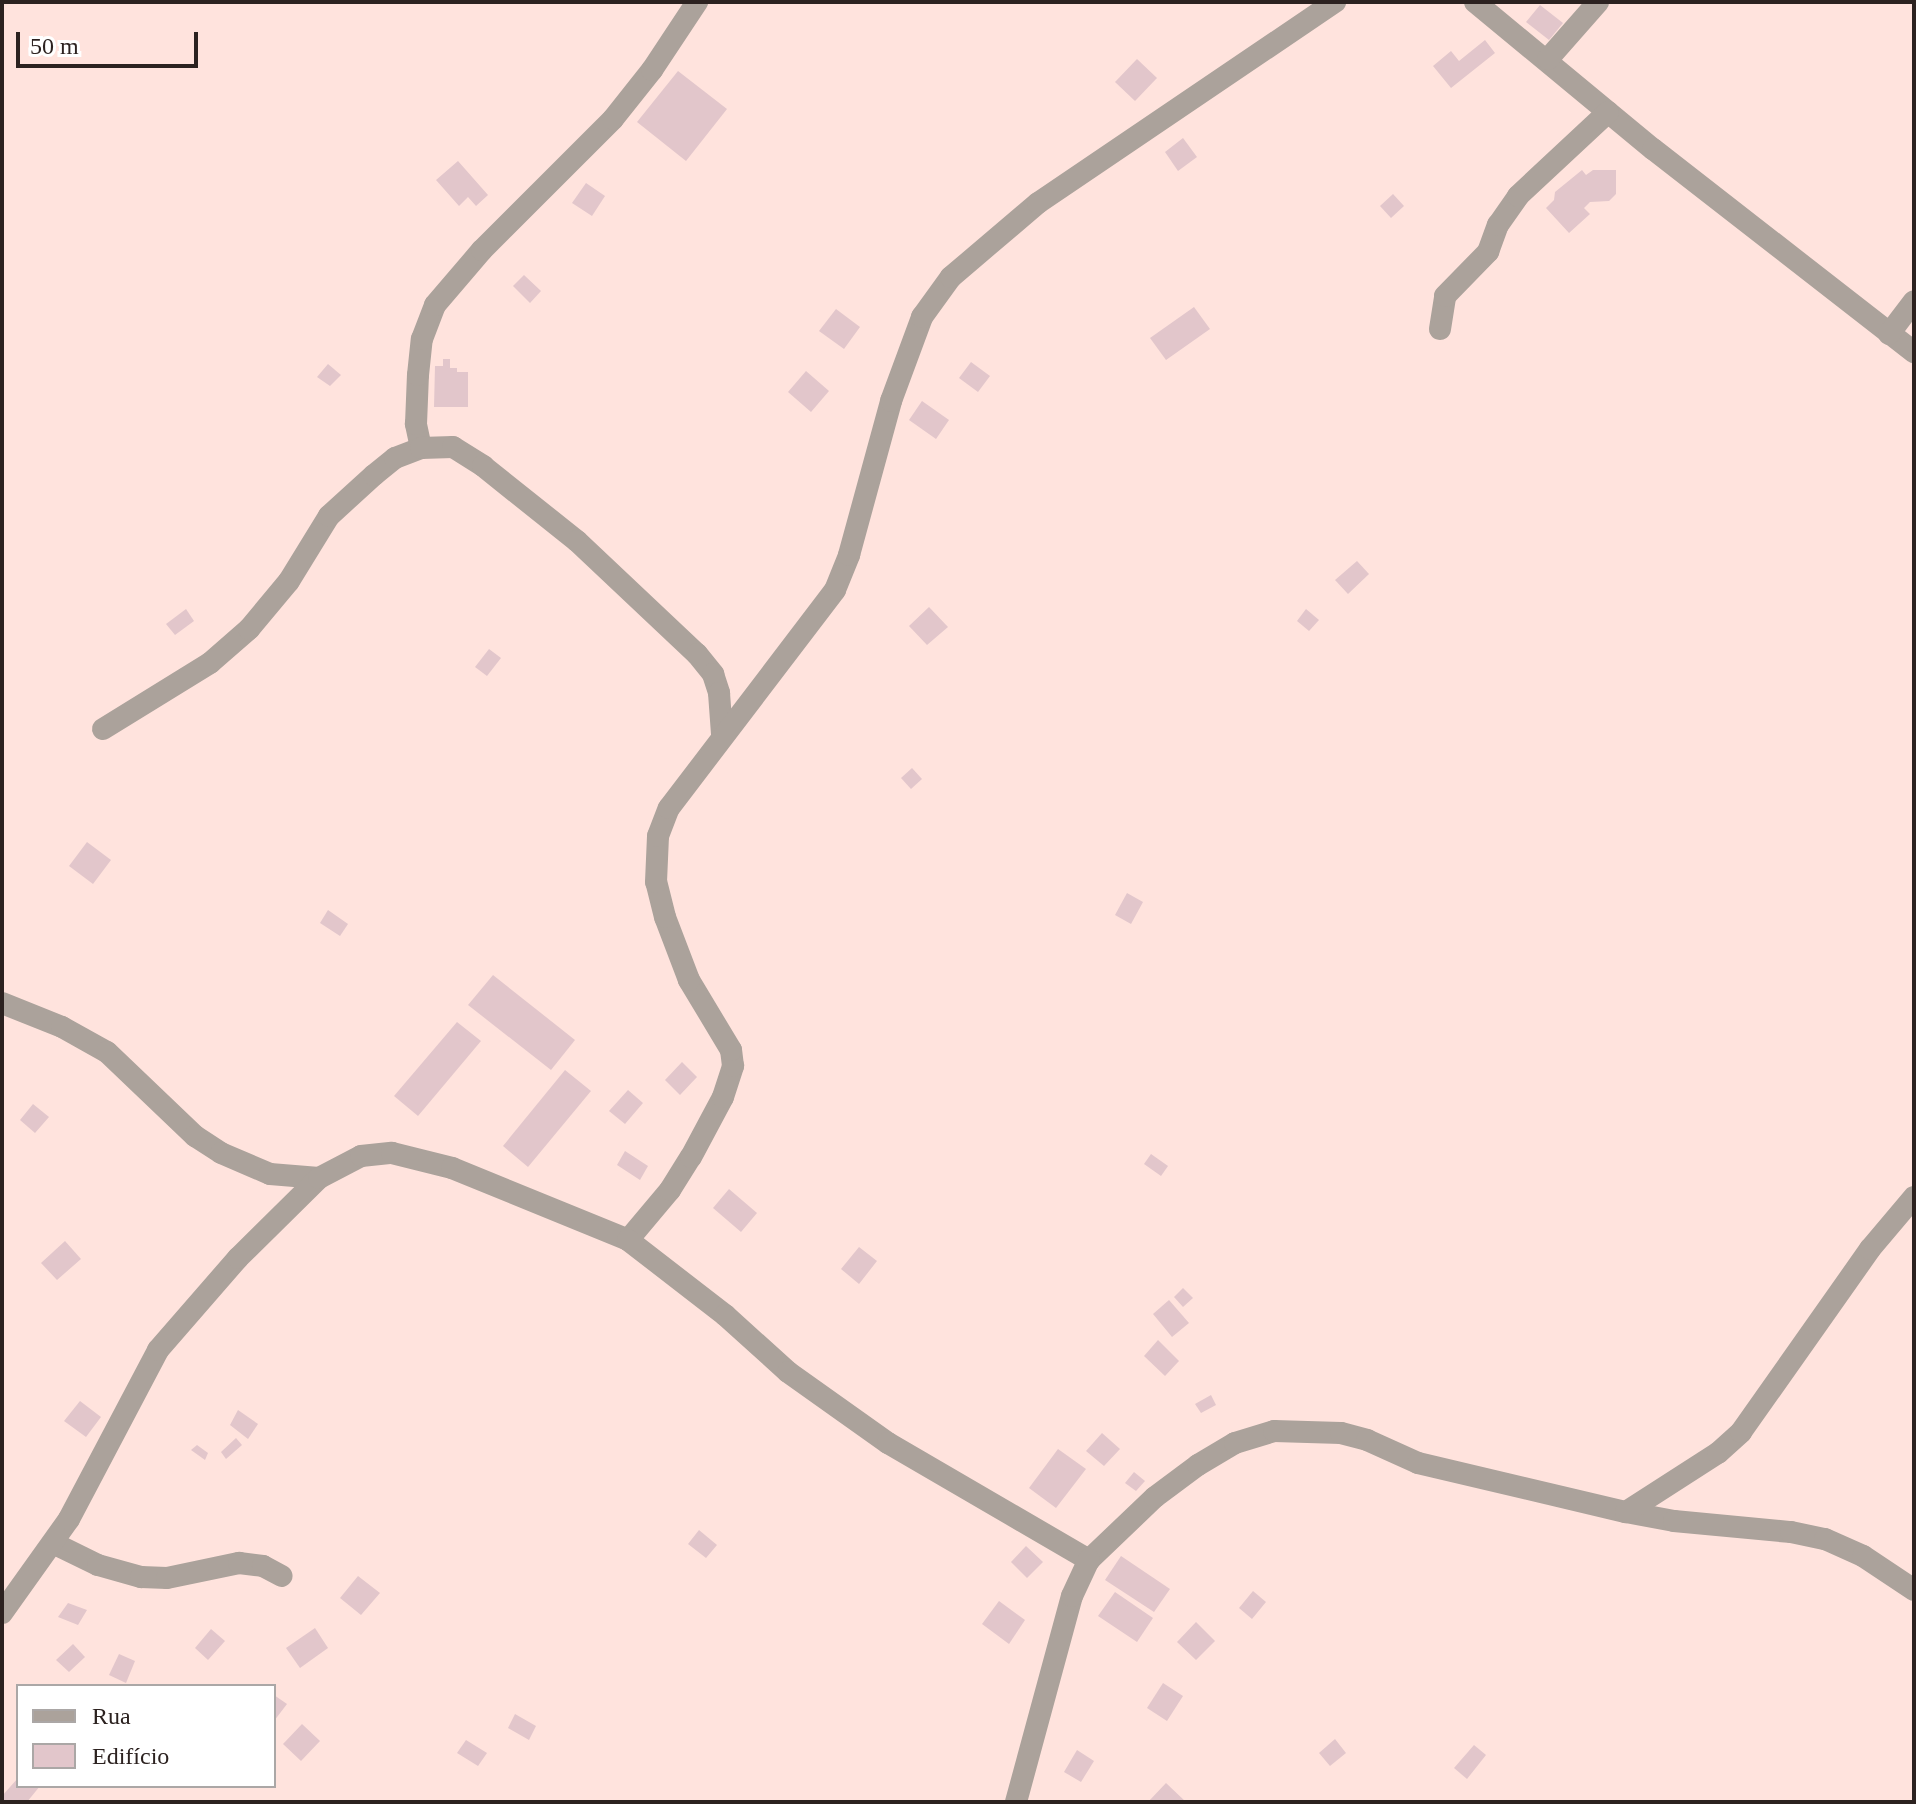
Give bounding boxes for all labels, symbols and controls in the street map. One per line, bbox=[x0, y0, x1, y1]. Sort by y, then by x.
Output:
scale bar bbox=[20, 16, 202, 66]
text: 50 m bbox=[30, 33, 79, 59]
legend bbox=[16, 1684, 276, 1788]
text: Rua bbox=[92, 1703, 131, 1729]
text: Edifício bbox=[92, 1743, 169, 1769]

